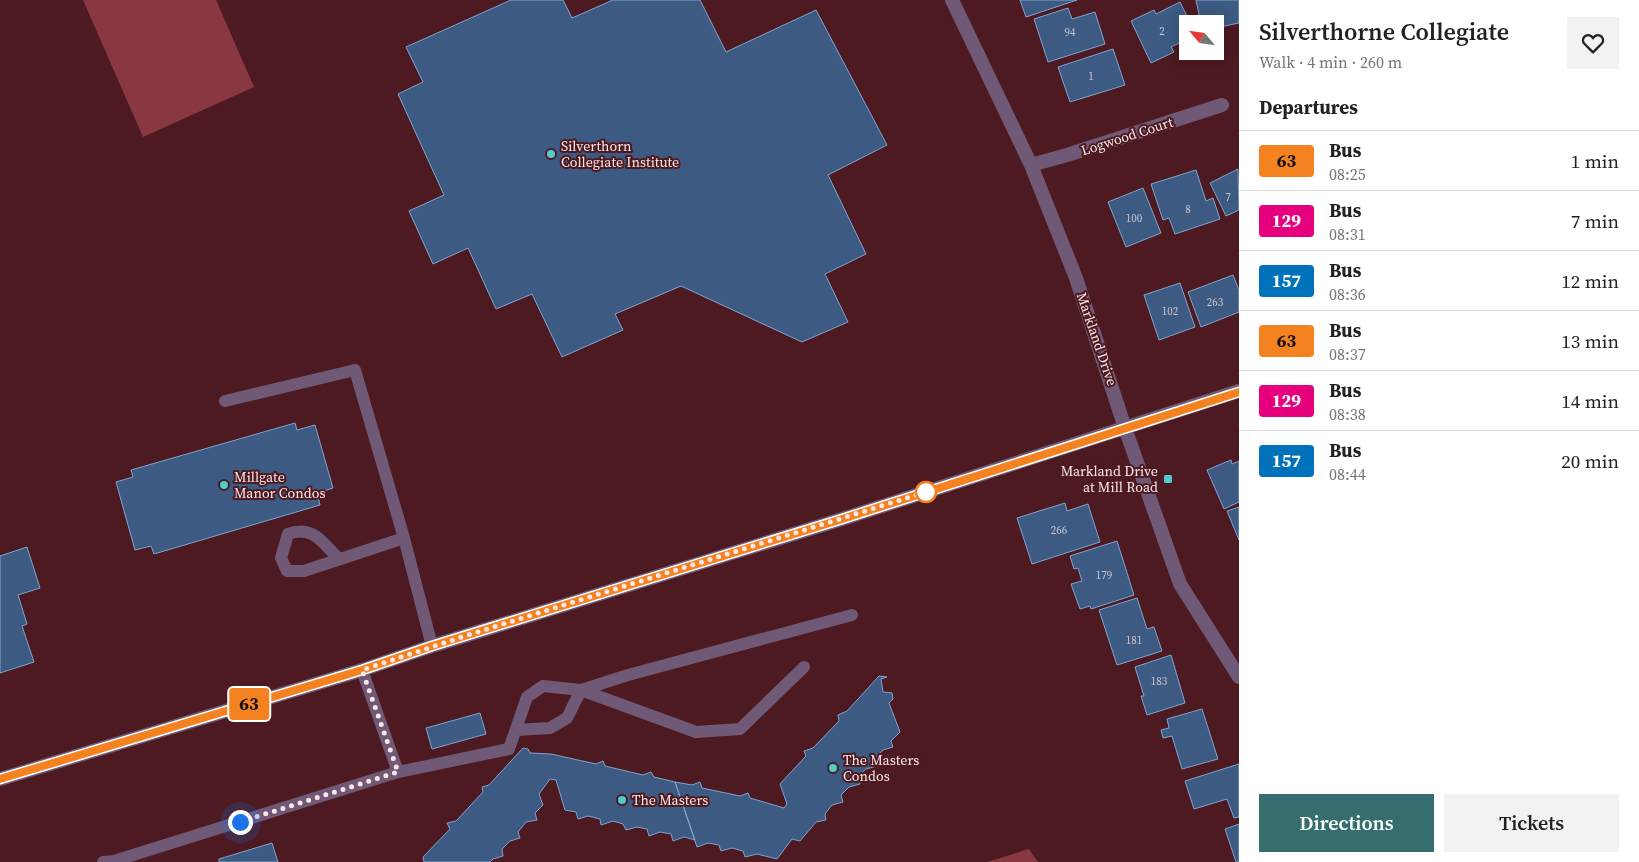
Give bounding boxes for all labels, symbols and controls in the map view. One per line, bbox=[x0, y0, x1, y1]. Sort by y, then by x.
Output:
north arrow bbox=[1179, 15, 1224, 60]
map controls bbox=[1179, 15, 1224, 60]
text: Silverthorne Collegiate bbox=[1259, 15, 1509, 48]
button: heart bbox=[1567, 17, 1619, 69]
house number: 2 bbox=[1159, 24, 1165, 39]
house number: 94 bbox=[1065, 25, 1076, 40]
text: Walk · 4 min · 260 m bbox=[1259, 51, 1402, 73]
house number: 1 bbox=[1088, 69, 1094, 84]
text: Departures bbox=[1259, 94, 1358, 120]
street label: Logwood Court bbox=[1078, 112, 1176, 160]
place label: Silverthorn Collegiate Institute bbox=[561, 136, 679, 172]
text: Bus bbox=[1329, 137, 1361, 163]
marker: Silverthorn Collegiate Institute bbox=[545, 148, 557, 160]
text: 63 bbox=[1277, 148, 1296, 173]
text: 1 min bbox=[1571, 148, 1619, 174]
text: 08:25 bbox=[1329, 163, 1366, 185]
house number: 7 bbox=[1225, 190, 1231, 205]
text: Bus bbox=[1329, 197, 1361, 223]
house number: 8 bbox=[1185, 202, 1191, 217]
text: 129 bbox=[1272, 208, 1301, 233]
text: 7 min bbox=[1571, 208, 1619, 234]
house number: 100 bbox=[1126, 211, 1143, 226]
text: 08:31 bbox=[1329, 223, 1366, 245]
text: Bus bbox=[1329, 257, 1361, 283]
text: 157 bbox=[1272, 268, 1301, 293]
text: 12 min bbox=[1561, 268, 1619, 294]
text: 08:36 bbox=[1329, 283, 1366, 305]
street label: Markland Drive bbox=[1072, 290, 1122, 388]
house number: 263 bbox=[1207, 295, 1224, 310]
house number: 102 bbox=[1162, 304, 1179, 319]
text: Bus bbox=[1329, 317, 1361, 343]
text: 63 bbox=[1277, 328, 1296, 353]
text: 13 min bbox=[1561, 328, 1619, 354]
text: 08:37 bbox=[1329, 343, 1366, 365]
text: Bus bbox=[1329, 377, 1361, 403]
text: 129 bbox=[1272, 388, 1301, 413]
text: 14 min bbox=[1561, 388, 1619, 414]
text: 08:38 bbox=[1329, 403, 1366, 425]
text: Bus bbox=[1329, 437, 1361, 463]
text: 157 bbox=[1272, 448, 1301, 473]
text: 20 min bbox=[1561, 448, 1619, 474]
place label: Markland Drive at Mill Road bbox=[1061, 461, 1158, 497]
text: 08:44 bbox=[1329, 463, 1366, 485]
place label: Millgate Manor Condos bbox=[234, 467, 325, 503]
marker: Markland Drive at Mill Road bbox=[1162, 473, 1174, 485]
marker: Millgate Manor Condos bbox=[218, 479, 230, 491]
unlabelled marker bbox=[915, 481, 937, 503]
house number: 266 bbox=[1051, 523, 1068, 538]
house number: 179 bbox=[1096, 568, 1112, 583]
house number: 181 bbox=[1126, 633, 1142, 648]
house number: 183 bbox=[1151, 674, 1168, 689]
line badge: 63 bbox=[226, 688, 272, 720]
text: 63 bbox=[239, 691, 259, 716]
place label: The Masters Condos bbox=[843, 750, 919, 786]
marker: The Masters Condos bbox=[827, 762, 839, 774]
place label: The Masters bbox=[632, 790, 708, 810]
marker: The Masters bbox=[616, 794, 628, 806]
button: Directions bbox=[1259, 794, 1434, 852]
button: Tickets bbox=[1444, 794, 1619, 852]
your location bbox=[228, 810, 253, 835]

